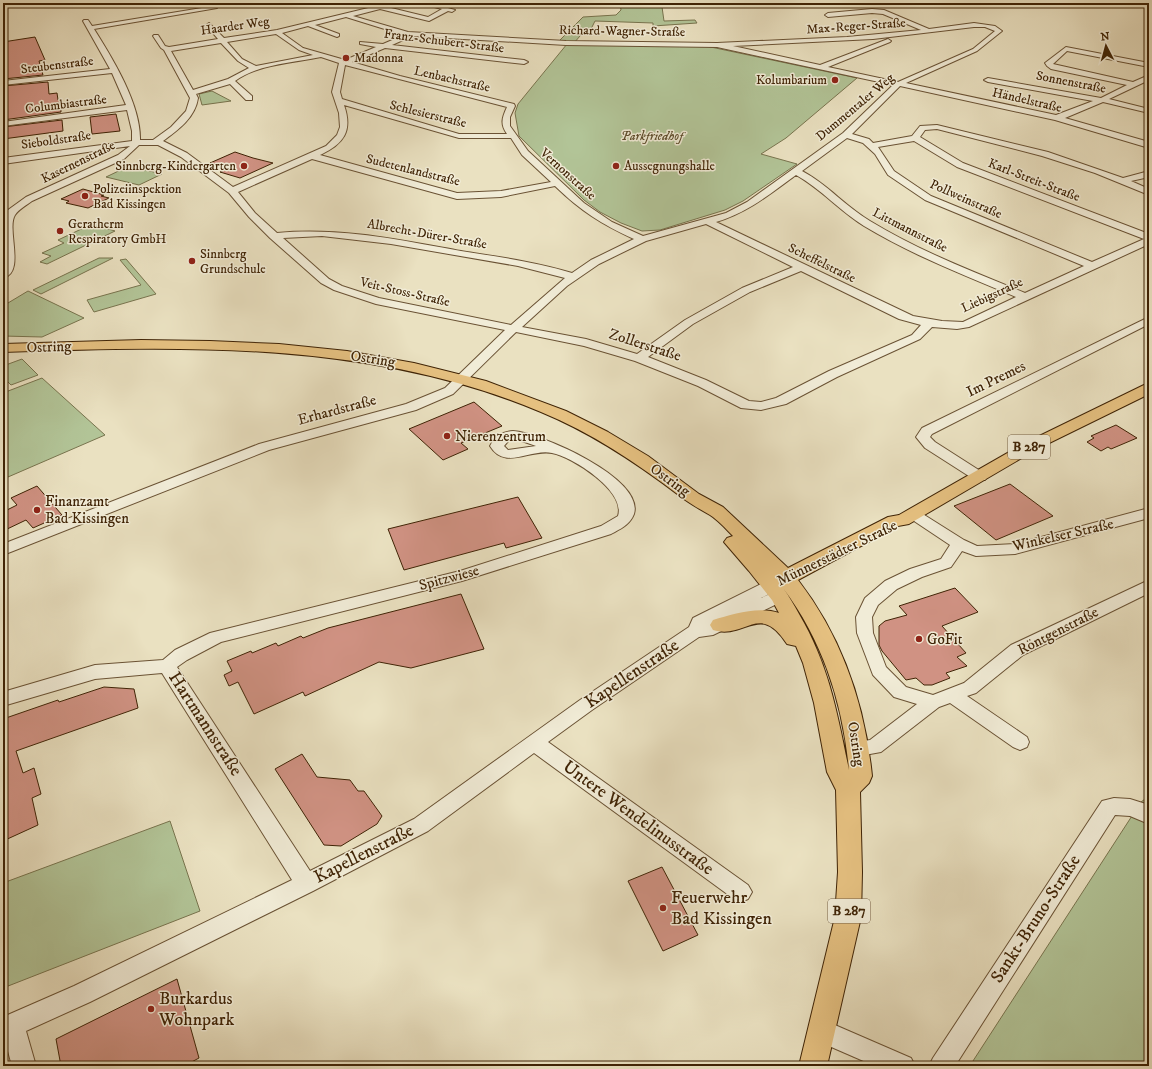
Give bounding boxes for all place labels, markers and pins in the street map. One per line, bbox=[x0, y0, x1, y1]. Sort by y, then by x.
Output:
place label: Madonna bbox=[354, 50, 404, 66]
marker: Madonna bbox=[341, 53, 351, 63]
place label: Kolumbarium bbox=[756, 72, 827, 88]
marker: Kolumbarium bbox=[830, 75, 840, 85]
place label: Sinnberg-Kindergarten bbox=[115, 158, 236, 174]
place label: Aussegnungshalle bbox=[624, 158, 715, 174]
marker: Sinnberg-Kindergarten bbox=[239, 161, 249, 171]
marker: Aussegnungshalle bbox=[611, 161, 621, 171]
place label: Polizeiinspektion Bad Kissingen bbox=[93, 181, 182, 212]
marker: Polizeiinspektion Bad Kissingen bbox=[80, 191, 90, 201]
place label: Geratherm Respiratory GmbH bbox=[68, 216, 167, 247]
marker: Geratherm Respiratory GmbH bbox=[55, 226, 65, 236]
place label: Sinnberg Grundschule bbox=[200, 246, 266, 277]
marker: Sinnberg Grundschule bbox=[187, 256, 197, 266]
place label: Nierenzentrum bbox=[455, 427, 546, 446]
marker: Nierenzentrum bbox=[442, 431, 452, 441]
place label: Finanzamt Bad Kissingen bbox=[45, 492, 129, 528]
marker: Finanzamt Bad Kissingen bbox=[32, 505, 42, 515]
place label: GoFit bbox=[927, 630, 963, 649]
marker: GoFit bbox=[914, 634, 924, 644]
place label: Feuerwehr Bad Kissingen bbox=[671, 887, 772, 930]
marker: Feuerwehr Bad Kissingen bbox=[658, 903, 668, 913]
place label: Burkardus Wohnpark bbox=[158, 988, 234, 1031]
marker: Burkardus Wohnpark bbox=[146, 1004, 156, 1014]

